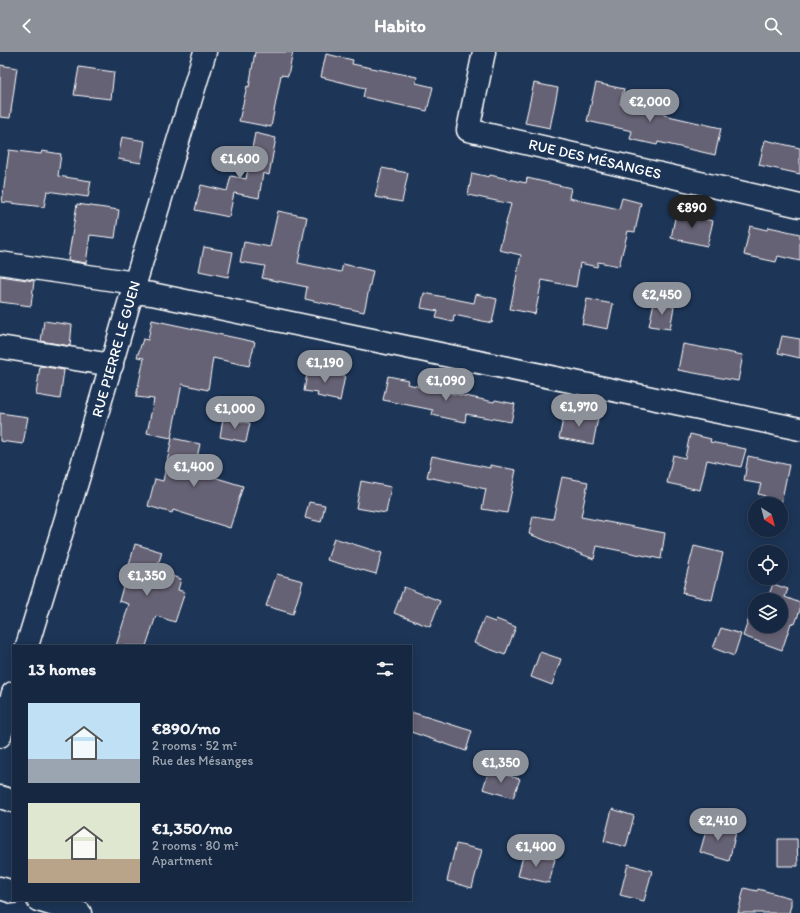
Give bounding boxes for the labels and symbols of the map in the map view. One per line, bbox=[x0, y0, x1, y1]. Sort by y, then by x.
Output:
pin: €2,000 bbox=[617, 89, 683, 123]
street label: RUE DES MÉSANGES bbox=[527, 135, 663, 183]
pin: €1,600 bbox=[207, 146, 273, 180]
pin: €890 bbox=[668, 195, 716, 229]
street label: RUE PIERRE LE GUEN bbox=[88, 279, 144, 419]
pin: €2,450 bbox=[629, 282, 695, 316]
pin: €1,190 bbox=[292, 350, 358, 384]
pin: €1,090 bbox=[413, 368, 479, 402]
pin: €1,970 bbox=[546, 394, 612, 428]
pin: €1,000 bbox=[202, 396, 268, 430]
pin: €1,400 bbox=[161, 454, 227, 488]
north arrow bbox=[748, 497, 788, 537]
pin: €1,350 bbox=[114, 563, 180, 597]
pin: €1,350 bbox=[468, 750, 534, 784]
pin: €2,410 bbox=[685, 808, 751, 842]
pin: €1,400 bbox=[503, 834, 569, 868]

